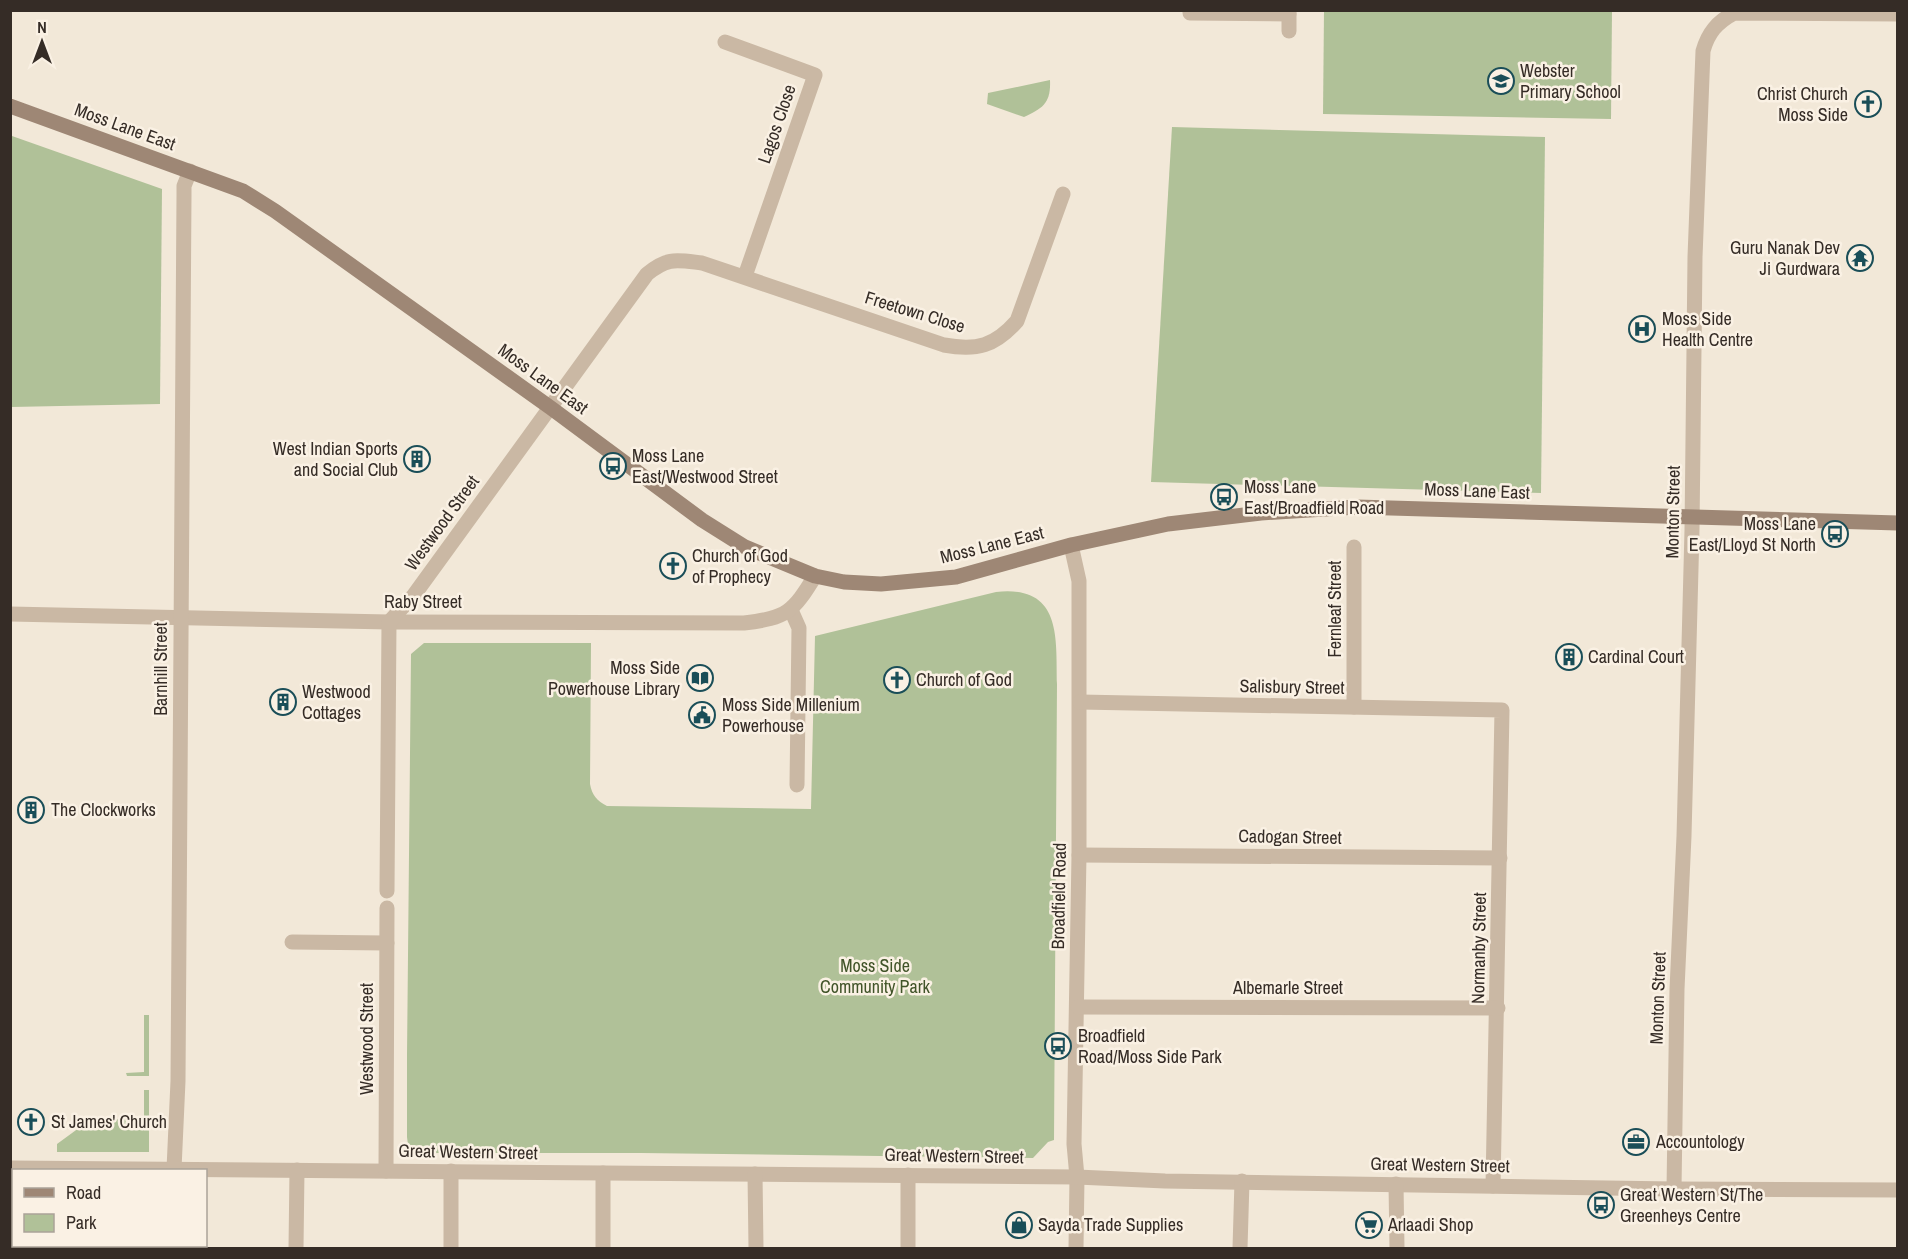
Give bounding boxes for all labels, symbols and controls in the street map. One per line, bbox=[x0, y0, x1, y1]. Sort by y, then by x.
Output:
north arrow bbox=[12, 12, 72, 72]
text: N bbox=[37, 16, 47, 38]
place label: Webster Primary School bbox=[1520, 58, 1621, 104]
school or university icon: Webster Primary School bbox=[1486, 66, 1516, 96]
street label: Lagos Close bbox=[751, 81, 802, 167]
place label: Christ Church Moss Side bbox=[1757, 81, 1848, 127]
church icon: Christ Church Moss Side bbox=[1853, 89, 1883, 119]
street label: Moss Lane East bbox=[71, 97, 179, 156]
place label: Guru Nanak Dev Ji Gurdwara bbox=[1730, 235, 1841, 281]
temple icon: Guru Nanak Dev Ji Gurdwara bbox=[1845, 243, 1875, 273]
street label: Freetown Close bbox=[862, 284, 968, 339]
place label: Moss Side Health Centre bbox=[1662, 306, 1753, 352]
hospital icon: Moss Side Health Centre bbox=[1627, 314, 1657, 344]
street label: Moss Lane East bbox=[493, 337, 593, 420]
place label: West Indian Sports and Social Club bbox=[273, 436, 398, 482]
place label: Moss Lane East/Westwood Street bbox=[632, 443, 778, 489]
building icon: West Indian Sports and Social Club bbox=[402, 444, 432, 474]
bus stop icon: Moss Lane East/Westwood Street bbox=[598, 451, 628, 481]
street label: Monton Street bbox=[1659, 465, 1686, 559]
street label: Westwood Street bbox=[399, 470, 485, 575]
place label: Moss Lane East/Broadfield Road bbox=[1244, 474, 1384, 520]
street label: Moss Lane East bbox=[1424, 476, 1530, 505]
bus stop icon: Moss Lane East/Broadfield Road bbox=[1209, 482, 1239, 512]
place label: Moss Lane East/Lloyd St North bbox=[1689, 511, 1816, 557]
bus stop icon: Moss Lane East/Lloyd St North bbox=[1820, 519, 1850, 549]
street label: Moss Lane East bbox=[938, 520, 1046, 569]
place label: Church of God of Prophecy bbox=[692, 543, 788, 589]
church icon: Church of God of Prophecy bbox=[658, 551, 688, 581]
street label: Fernleaf Street bbox=[1322, 561, 1347, 657]
street label: Raby Street bbox=[384, 589, 462, 614]
street label: Barnhill Street bbox=[148, 622, 173, 716]
building icon: Cardinal Court bbox=[1554, 642, 1584, 672]
place label: Cardinal Court bbox=[1588, 644, 1684, 669]
place label: Moss Side Powerhouse Library bbox=[548, 655, 681, 701]
library icon: Moss Side Powerhouse Library bbox=[685, 663, 715, 693]
church icon: Church of God bbox=[882, 665, 912, 695]
place label: Church of God bbox=[916, 667, 1012, 692]
street label: Salisbury Street bbox=[1239, 673, 1345, 700]
place label: Westwood Cottages bbox=[302, 679, 371, 725]
building icon: Westwood Cottages bbox=[268, 687, 298, 717]
place label: Moss Side Millenium Powerhouse bbox=[722, 692, 860, 738]
public building icon: Moss Side Millenium Powerhouse bbox=[687, 700, 717, 730]
building icon: The Clockworks bbox=[16, 795, 46, 825]
place label: The Clockworks bbox=[51, 797, 156, 822]
street label: Cadogan Street bbox=[1238, 823, 1342, 850]
street label: Broadfield Road bbox=[1045, 842, 1072, 950]
street label: Normanby Street bbox=[1465, 892, 1492, 1004]
street label: Monton Street bbox=[1643, 951, 1672, 1045]
park label: Moss Side Community Park bbox=[820, 953, 931, 999]
street label: Albemarle Street bbox=[1232, 975, 1343, 1000]
street label: Westwood Street bbox=[354, 983, 379, 1095]
place label: Broadfield Road/Moss Side Park bbox=[1078, 1023, 1222, 1069]
bus stop icon: Broadfield Road/Moss Side Park bbox=[1043, 1031, 1073, 1061]
church icon: St James' Church bbox=[16, 1107, 46, 1137]
place label: St James' Church bbox=[51, 1109, 167, 1134]
office icon: Accountology bbox=[1621, 1127, 1651, 1157]
place label: Accountology bbox=[1655, 1129, 1745, 1154]
street label: Great Western Street bbox=[398, 1138, 538, 1165]
street label: Great Western Street bbox=[884, 1142, 1024, 1169]
street label: Great Western Street bbox=[1370, 1151, 1510, 1178]
legend bbox=[12, 1169, 207, 1247]
text: Road bbox=[66, 1180, 101, 1205]
place label: Great Western St/The Greenheys Centre bbox=[1620, 1182, 1763, 1228]
bus stop icon: Great Western St/The Greenheys Centre bbox=[1586, 1190, 1616, 1220]
text: Park bbox=[66, 1210, 97, 1235]
shop icon: Sayda Trade Supplies bbox=[1004, 1210, 1034, 1240]
supermarket icon: Arlaadi Shop bbox=[1354, 1210, 1384, 1240]
place label: Sayda Trade Supplies bbox=[1038, 1212, 1183, 1237]
place label: Arlaadi Shop bbox=[1387, 1212, 1473, 1237]

